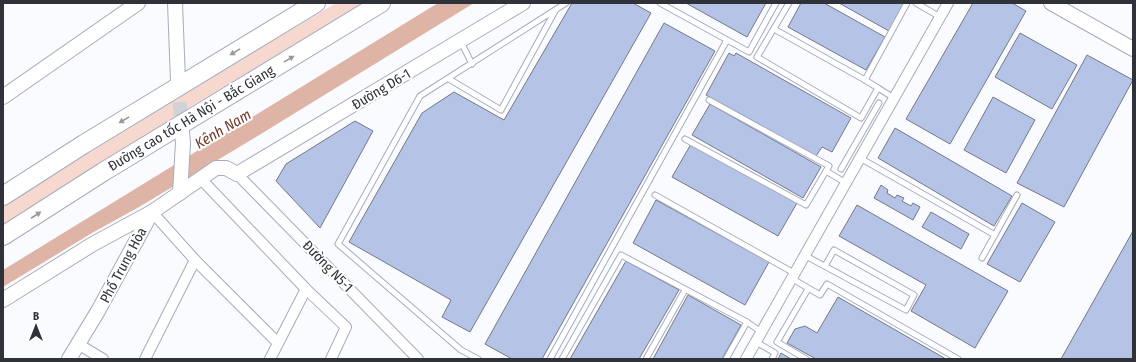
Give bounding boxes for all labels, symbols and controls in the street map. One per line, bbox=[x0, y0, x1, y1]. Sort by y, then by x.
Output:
one-way arrow bbox=[229, 49, 241, 56]
one-way arrow bbox=[283, 55, 295, 62]
street label: Đường cao tốc Hà Nội - Bắc Giang bbox=[105, 61, 278, 175]
street label: Đường D6-1 bbox=[349, 65, 414, 114]
water label: Kênh Nam bbox=[192, 105, 254, 153]
one-way arrow bbox=[119, 116, 129, 124]
one-way arrow bbox=[31, 211, 41, 219]
street label: Phố Trung Hòa bbox=[96, 224, 151, 306]
street label: Đường N5-1 bbox=[299, 237, 356, 296]
north arrow bbox=[16, 306, 56, 346]
text: B bbox=[33, 310, 39, 323]

